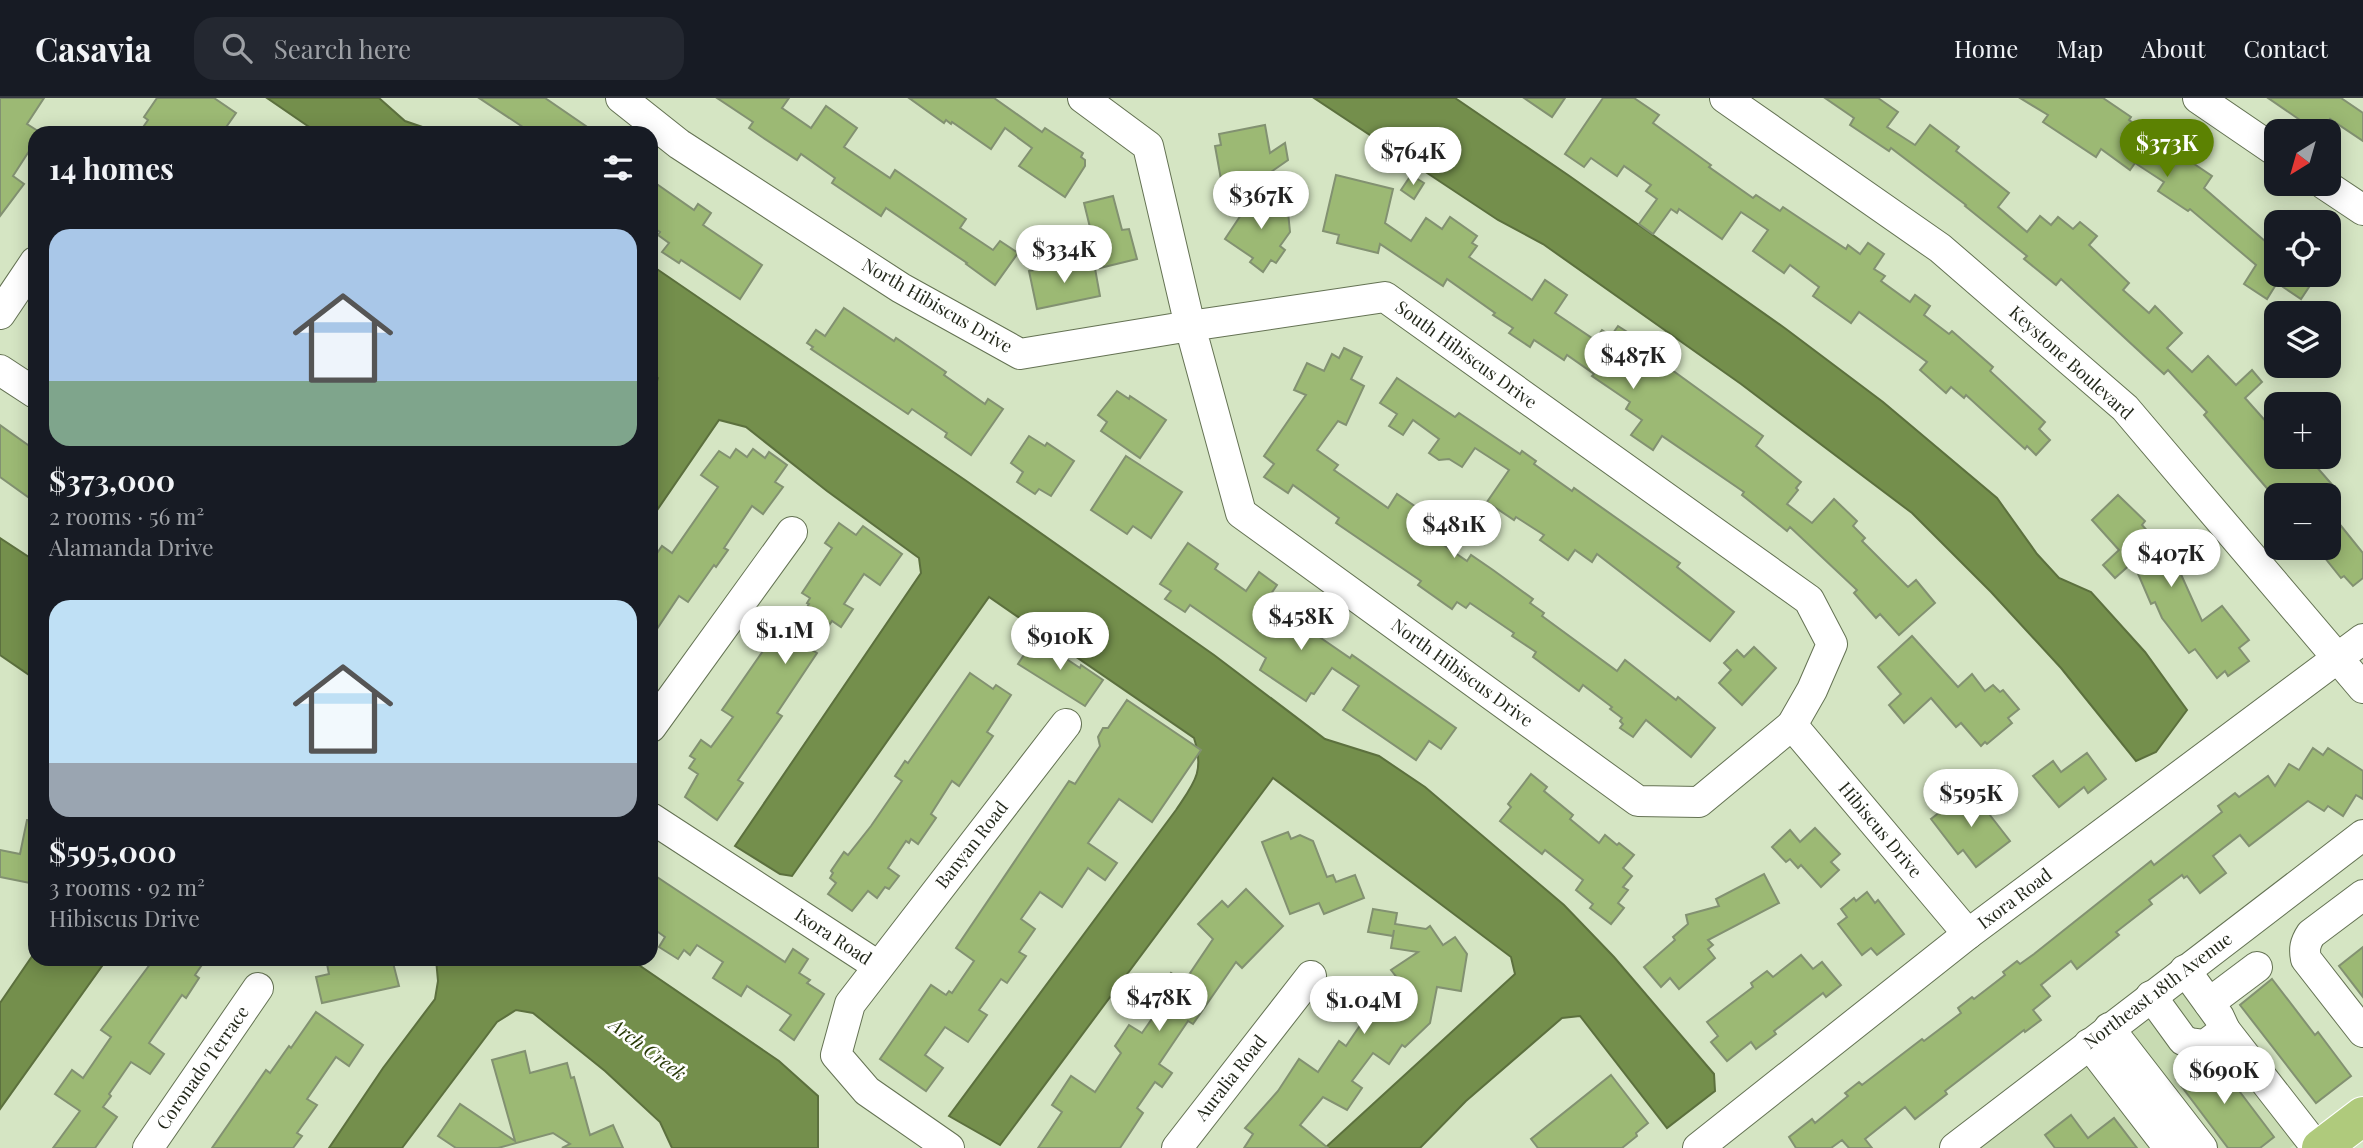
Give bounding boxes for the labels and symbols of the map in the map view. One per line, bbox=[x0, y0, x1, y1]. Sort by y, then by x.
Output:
north arrow bbox=[2264, 119, 2342, 196]
pin: $373K bbox=[2118, 120, 2216, 179]
pin: $764K bbox=[1364, 127, 1462, 187]
pin: $367K bbox=[1212, 172, 1310, 231]
pin: $334K bbox=[1015, 226, 1113, 285]
street label: North Hibiscus Drive bbox=[858, 252, 1017, 358]
street label: South Hibiscus Drive bbox=[1391, 295, 1542, 414]
street label: Keystone Boulevard bbox=[2004, 300, 2139, 425]
pin: $487K bbox=[1584, 331, 1682, 391]
pin: $481K bbox=[1405, 500, 1503, 560]
pin: $407K bbox=[2122, 530, 2220, 589]
pin: $458K bbox=[1252, 592, 1350, 652]
pin: $1.1M bbox=[736, 606, 834, 666]
pin: $910K bbox=[1011, 612, 1109, 672]
street label: North Hibiscus Drive bbox=[1387, 613, 1538, 732]
pin: $595K bbox=[1922, 770, 2020, 829]
street label: Hibiscus Drive bbox=[1834, 776, 1928, 882]
street label: Banyan Road bbox=[929, 795, 1013, 893]
street label: Ixora Road bbox=[1972, 862, 2057, 934]
street label: Ixora Road bbox=[790, 902, 877, 970]
street label: Northeast 18th Avenue bbox=[2078, 926, 2237, 1054]
pin: $478K bbox=[1110, 974, 1208, 1033]
pin: $1.04M bbox=[1307, 976, 1421, 1036]
street label: Coronado Terrace bbox=[150, 1001, 254, 1134]
water label: Arch Creek bbox=[603, 1010, 692, 1086]
street label: Auralia Road bbox=[1188, 1029, 1272, 1126]
pin: $690K bbox=[2175, 1046, 2273, 1106]

